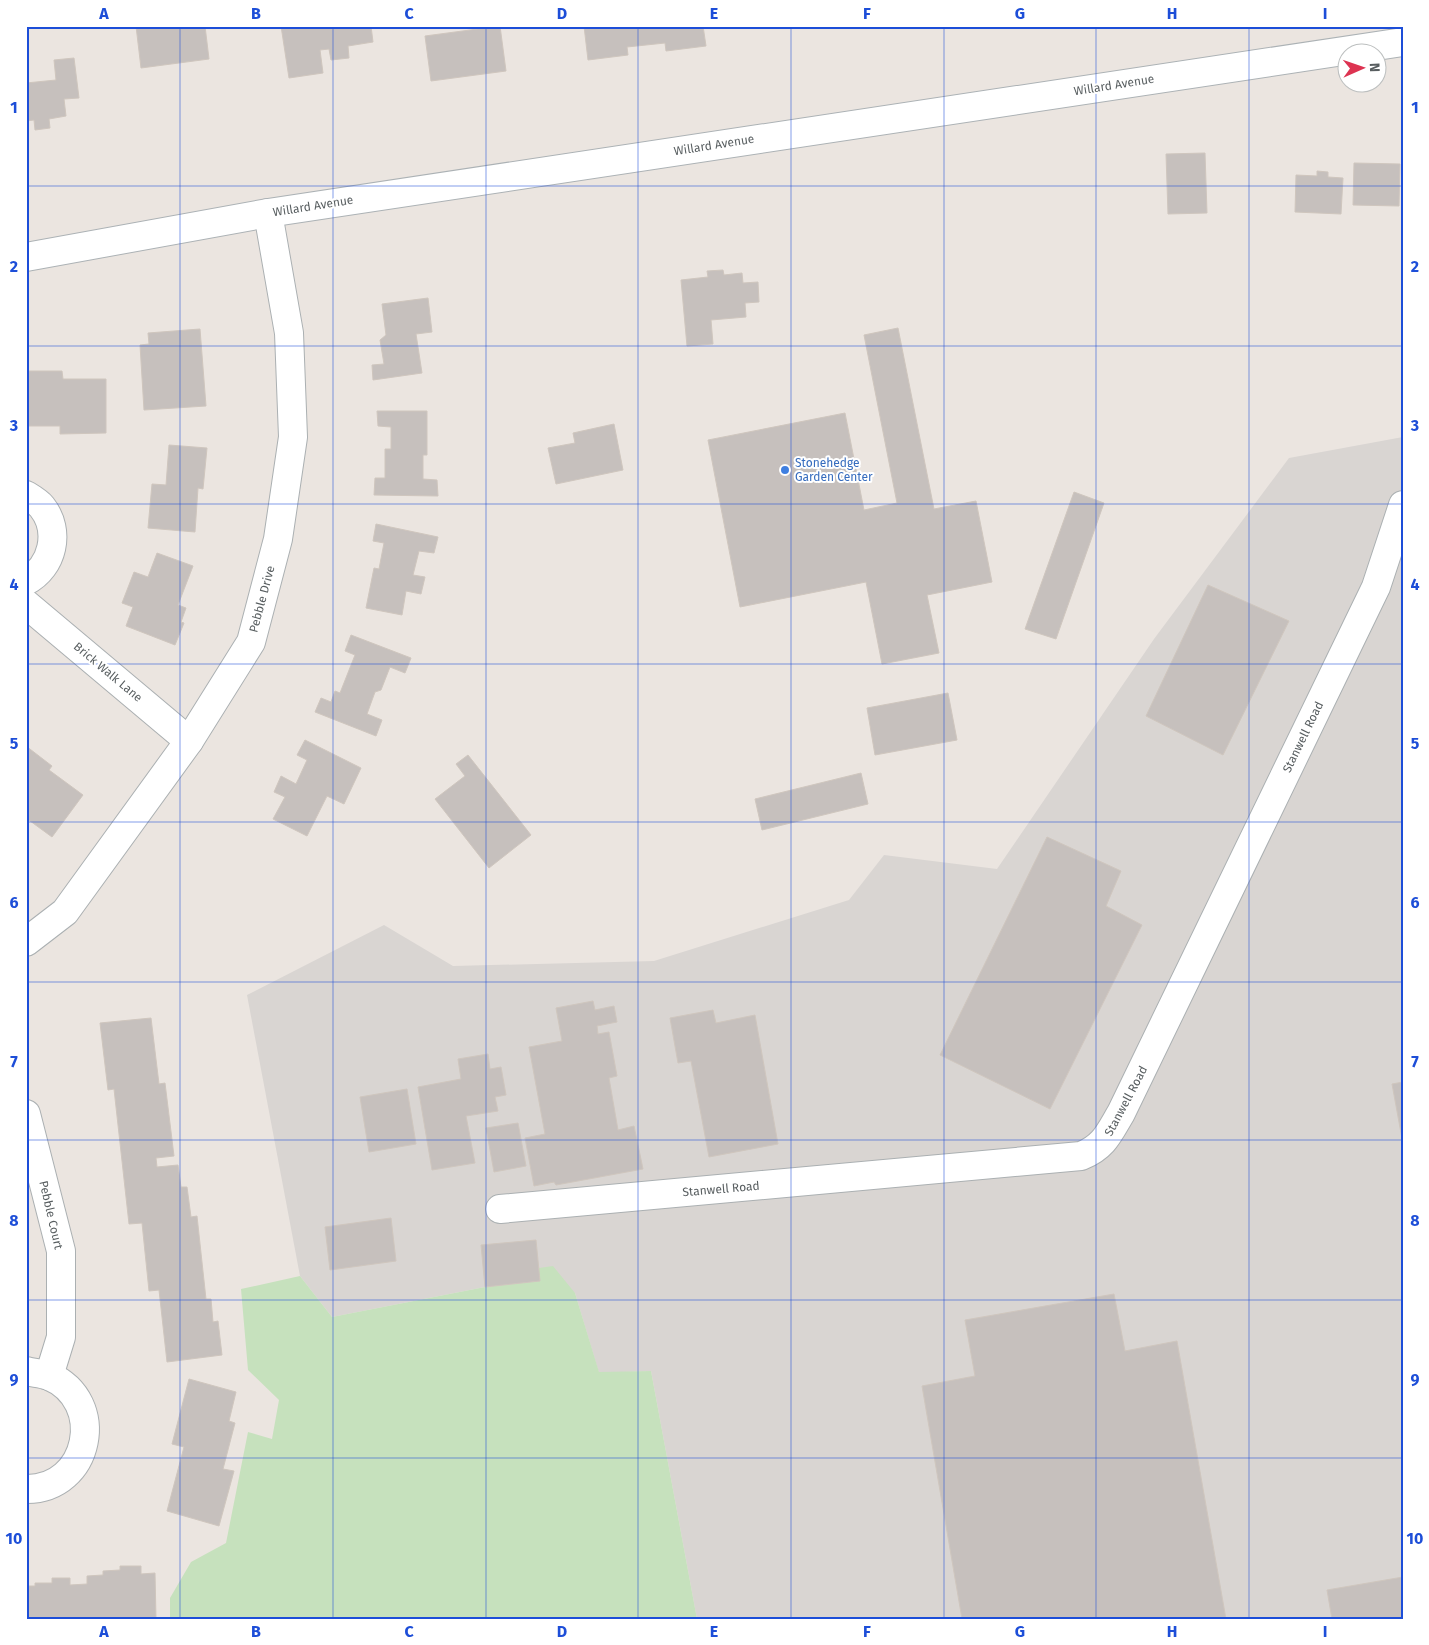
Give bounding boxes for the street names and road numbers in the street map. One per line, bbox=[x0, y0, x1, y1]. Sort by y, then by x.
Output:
street label: Willard Avenue bbox=[1073, 72, 1155, 98]
street label: Willard Avenue bbox=[673, 132, 755, 158]
street label: Willard Avenue bbox=[272, 193, 354, 219]
street label: Pebble Drive bbox=[246, 564, 278, 634]
street label: Brick Walk Lane bbox=[71, 639, 145, 705]
street label: Stanwell Road bbox=[1280, 699, 1326, 775]
street label: Stanwell Road bbox=[1102, 1064, 1150, 1138]
street label: Pebble Court bbox=[36, 1179, 66, 1251]
street label: Stanwell Road bbox=[682, 1179, 760, 1199]

